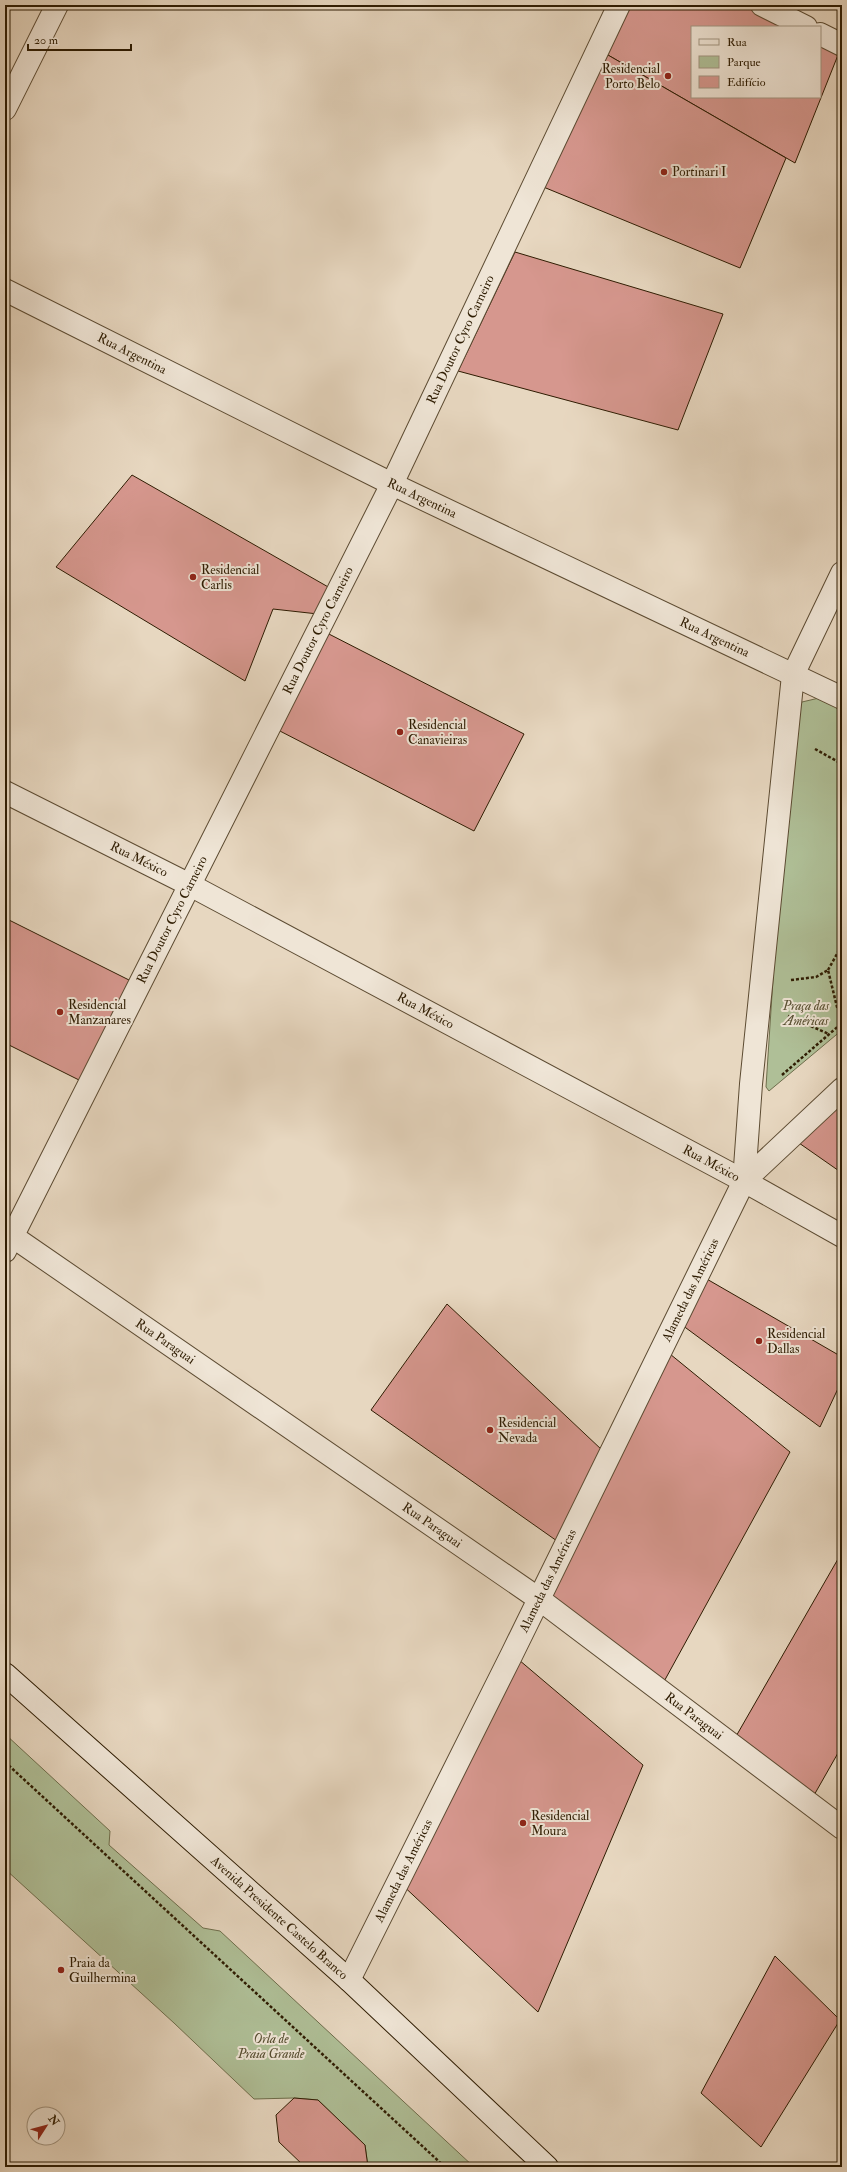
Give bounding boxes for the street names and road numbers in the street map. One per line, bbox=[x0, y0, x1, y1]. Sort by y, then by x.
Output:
street label: Rua Doutor Cyro Carneiro bbox=[423, 272, 498, 407]
street label: Rua Argentina bbox=[95, 330, 170, 378]
street label: Rua Argentina bbox=[384, 475, 460, 522]
street label: Rua Doutor Cyro Carneiro bbox=[279, 564, 357, 697]
street label: Rua Argentina bbox=[677, 614, 753, 661]
street label: Rua México bbox=[108, 838, 171, 881]
street label: Rua Doutor Cyro Carneiro bbox=[133, 853, 211, 986]
street label: Rua México bbox=[394, 989, 457, 1033]
street label: Rua México bbox=[680, 1142, 743, 1185]
street label: Alameda das Américas bbox=[658, 1235, 723, 1345]
street label: Rua Paraguai bbox=[132, 1315, 199, 1368]
street label: Rua Paraguai bbox=[399, 1499, 465, 1552]
street label: Alameda das Américas bbox=[515, 1526, 580, 1636]
street label: Rua Paraguai bbox=[661, 1689, 727, 1744]
street label: Alameda das Américas bbox=[371, 1816, 436, 1926]
street label: Avenida Presidente Castelo Branco bbox=[207, 1852, 351, 1983]

